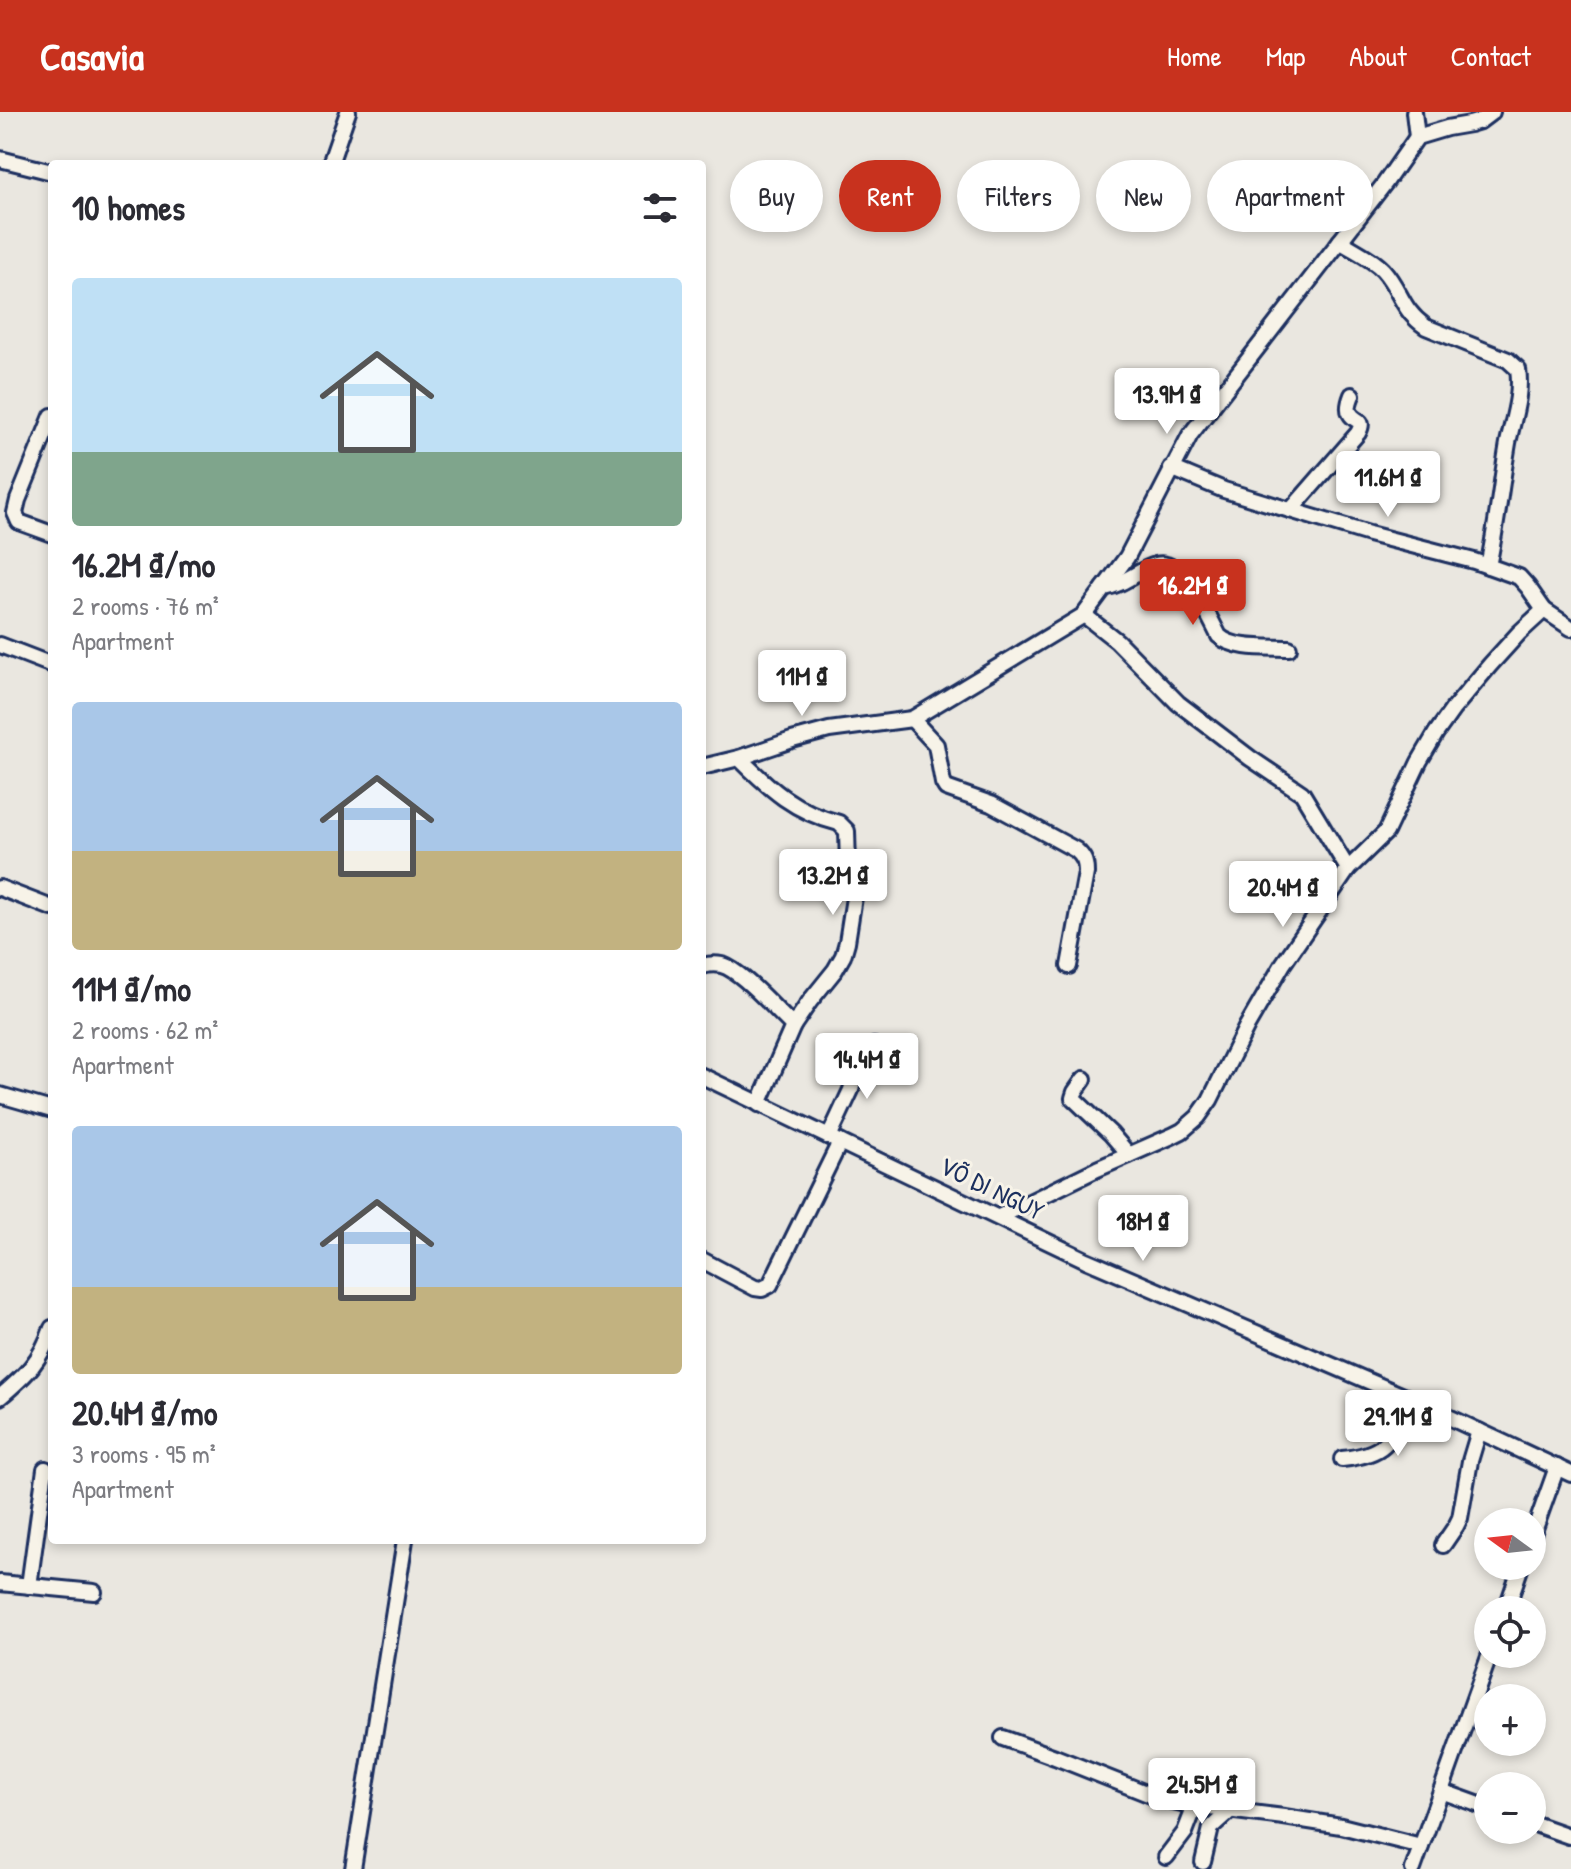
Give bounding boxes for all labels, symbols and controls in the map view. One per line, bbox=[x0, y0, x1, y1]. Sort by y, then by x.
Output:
text: Casavia bbox=[40, 30, 144, 82]
text: Home bbox=[1167, 37, 1222, 75]
text: Map bbox=[1266, 37, 1305, 75]
text: About bbox=[1349, 37, 1407, 75]
text: Contact bbox=[1451, 37, 1531, 75]
chip: Buy bbox=[730, 160, 823, 232]
chip: Rent bbox=[839, 160, 941, 232]
chip: Filters bbox=[957, 160, 1080, 232]
chip: New bbox=[1096, 160, 1191, 232]
chip: Apartment bbox=[1207, 160, 1373, 232]
text: 10 homes bbox=[72, 185, 185, 231]
icon: filters bbox=[638, 186, 682, 230]
icon: home bbox=[305, 330, 449, 474]
pin: 13.9M ₫ bbox=[1093, 368, 1241, 436]
text: 13.9M ₫ bbox=[1132, 376, 1202, 411]
pin: 11.6M ₫ bbox=[1314, 451, 1462, 519]
text: 11.6M ₫ bbox=[1354, 459, 1422, 494]
text: 16.2M ₫/mo bbox=[72, 542, 215, 588]
pin: 16.2M ₫ bbox=[1119, 559, 1267, 627]
text: 16.2M ₫ bbox=[1158, 567, 1228, 602]
text: 2 rooms · 76 m² bbox=[72, 588, 219, 623]
text: Apartment bbox=[72, 623, 174, 658]
pin: 11M ₫ bbox=[746, 650, 858, 718]
text: 11M ₫ bbox=[776, 658, 828, 693]
icon: home bbox=[305, 754, 449, 898]
pin: 13.2M ₫ bbox=[759, 849, 907, 917]
text: 13.2M ₫ bbox=[797, 857, 869, 892]
pin: 20.4M ₫ bbox=[1209, 861, 1357, 929]
text: 20.4M ₫ bbox=[1247, 869, 1319, 904]
text: 11M ₫/mo bbox=[72, 966, 191, 1012]
text: 2 rooms · 62 m² bbox=[72, 1012, 218, 1047]
pin: 14.4M ₫ bbox=[793, 1033, 941, 1101]
text: 14.4M ₫ bbox=[833, 1041, 901, 1076]
text: Apartment bbox=[72, 1047, 174, 1082]
street label: VÕ DI NGUY bbox=[934, 1148, 1050, 1228]
icon: home bbox=[305, 1178, 449, 1322]
pin: 18M ₫ bbox=[1087, 1195, 1199, 1263]
text: 18M ₫ bbox=[1116, 1203, 1170, 1238]
text: 20.4M ₫/mo bbox=[72, 1390, 217, 1436]
pin: 29.1M ₫ bbox=[1324, 1390, 1472, 1458]
text: 29.1M ₫ bbox=[1363, 1398, 1433, 1433]
text: 3 rooms · 95 m² bbox=[72, 1436, 216, 1471]
text: Apartment bbox=[72, 1471, 174, 1506]
north arrow bbox=[1474, 1508, 1546, 1580]
map controls bbox=[1474, 1508, 1546, 1844]
button: locate bbox=[1474, 1596, 1546, 1668]
button: + bbox=[1474, 1684, 1546, 1756]
pin: 24.5M ₫ bbox=[1128, 1758, 1276, 1826]
text: 24.5M ₫ bbox=[1166, 1766, 1238, 1801]
button: − bbox=[1474, 1772, 1546, 1844]

